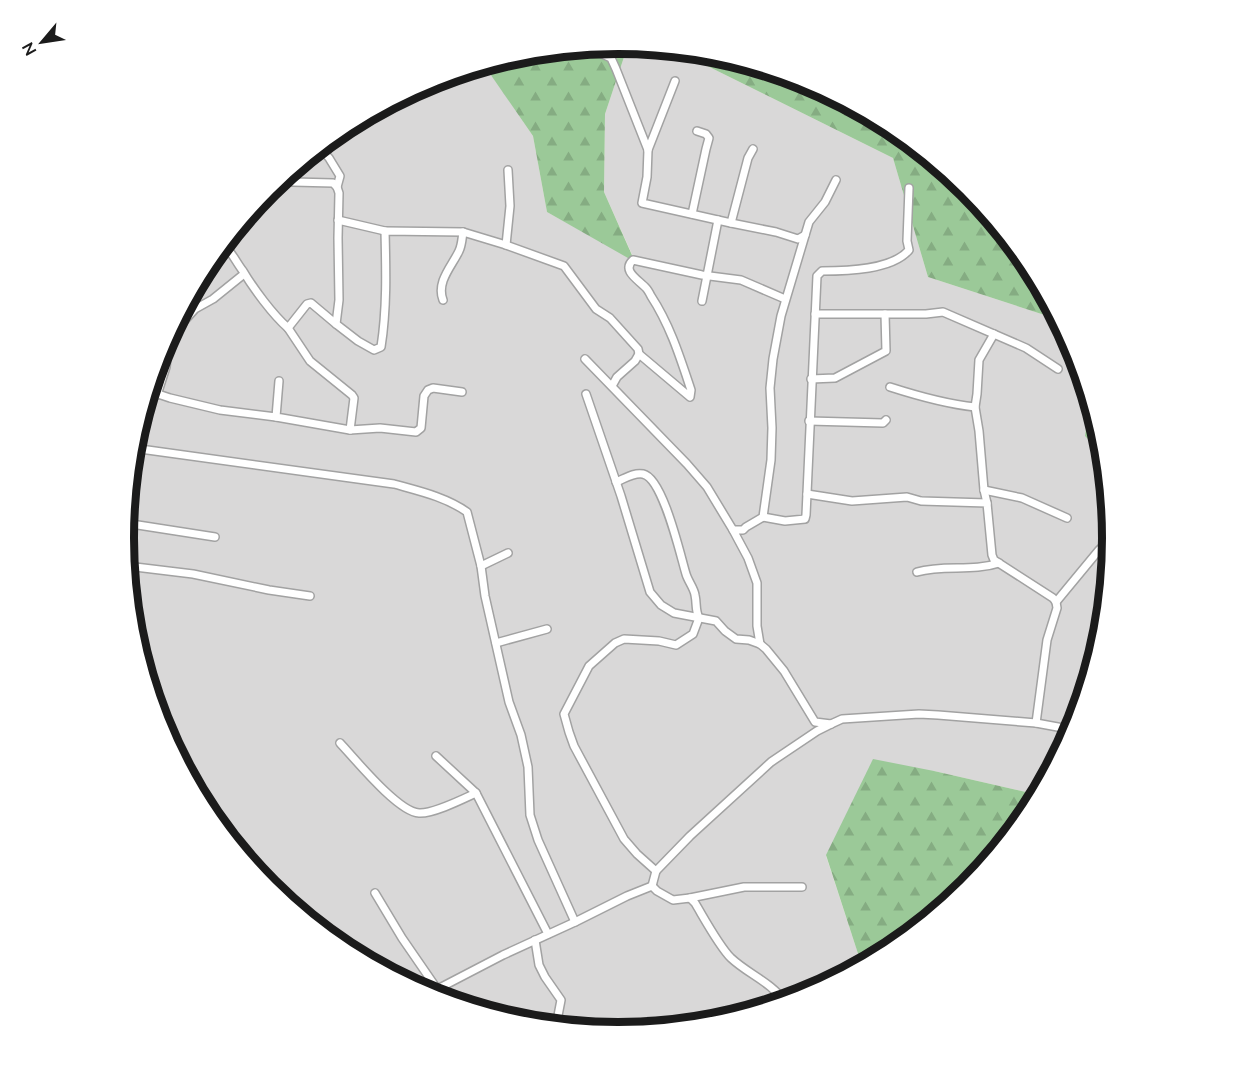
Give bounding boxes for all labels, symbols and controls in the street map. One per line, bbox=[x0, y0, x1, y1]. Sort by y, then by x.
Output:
north arrow bbox=[12, 12, 72, 72]
text: N bbox=[17, 38, 42, 59]

